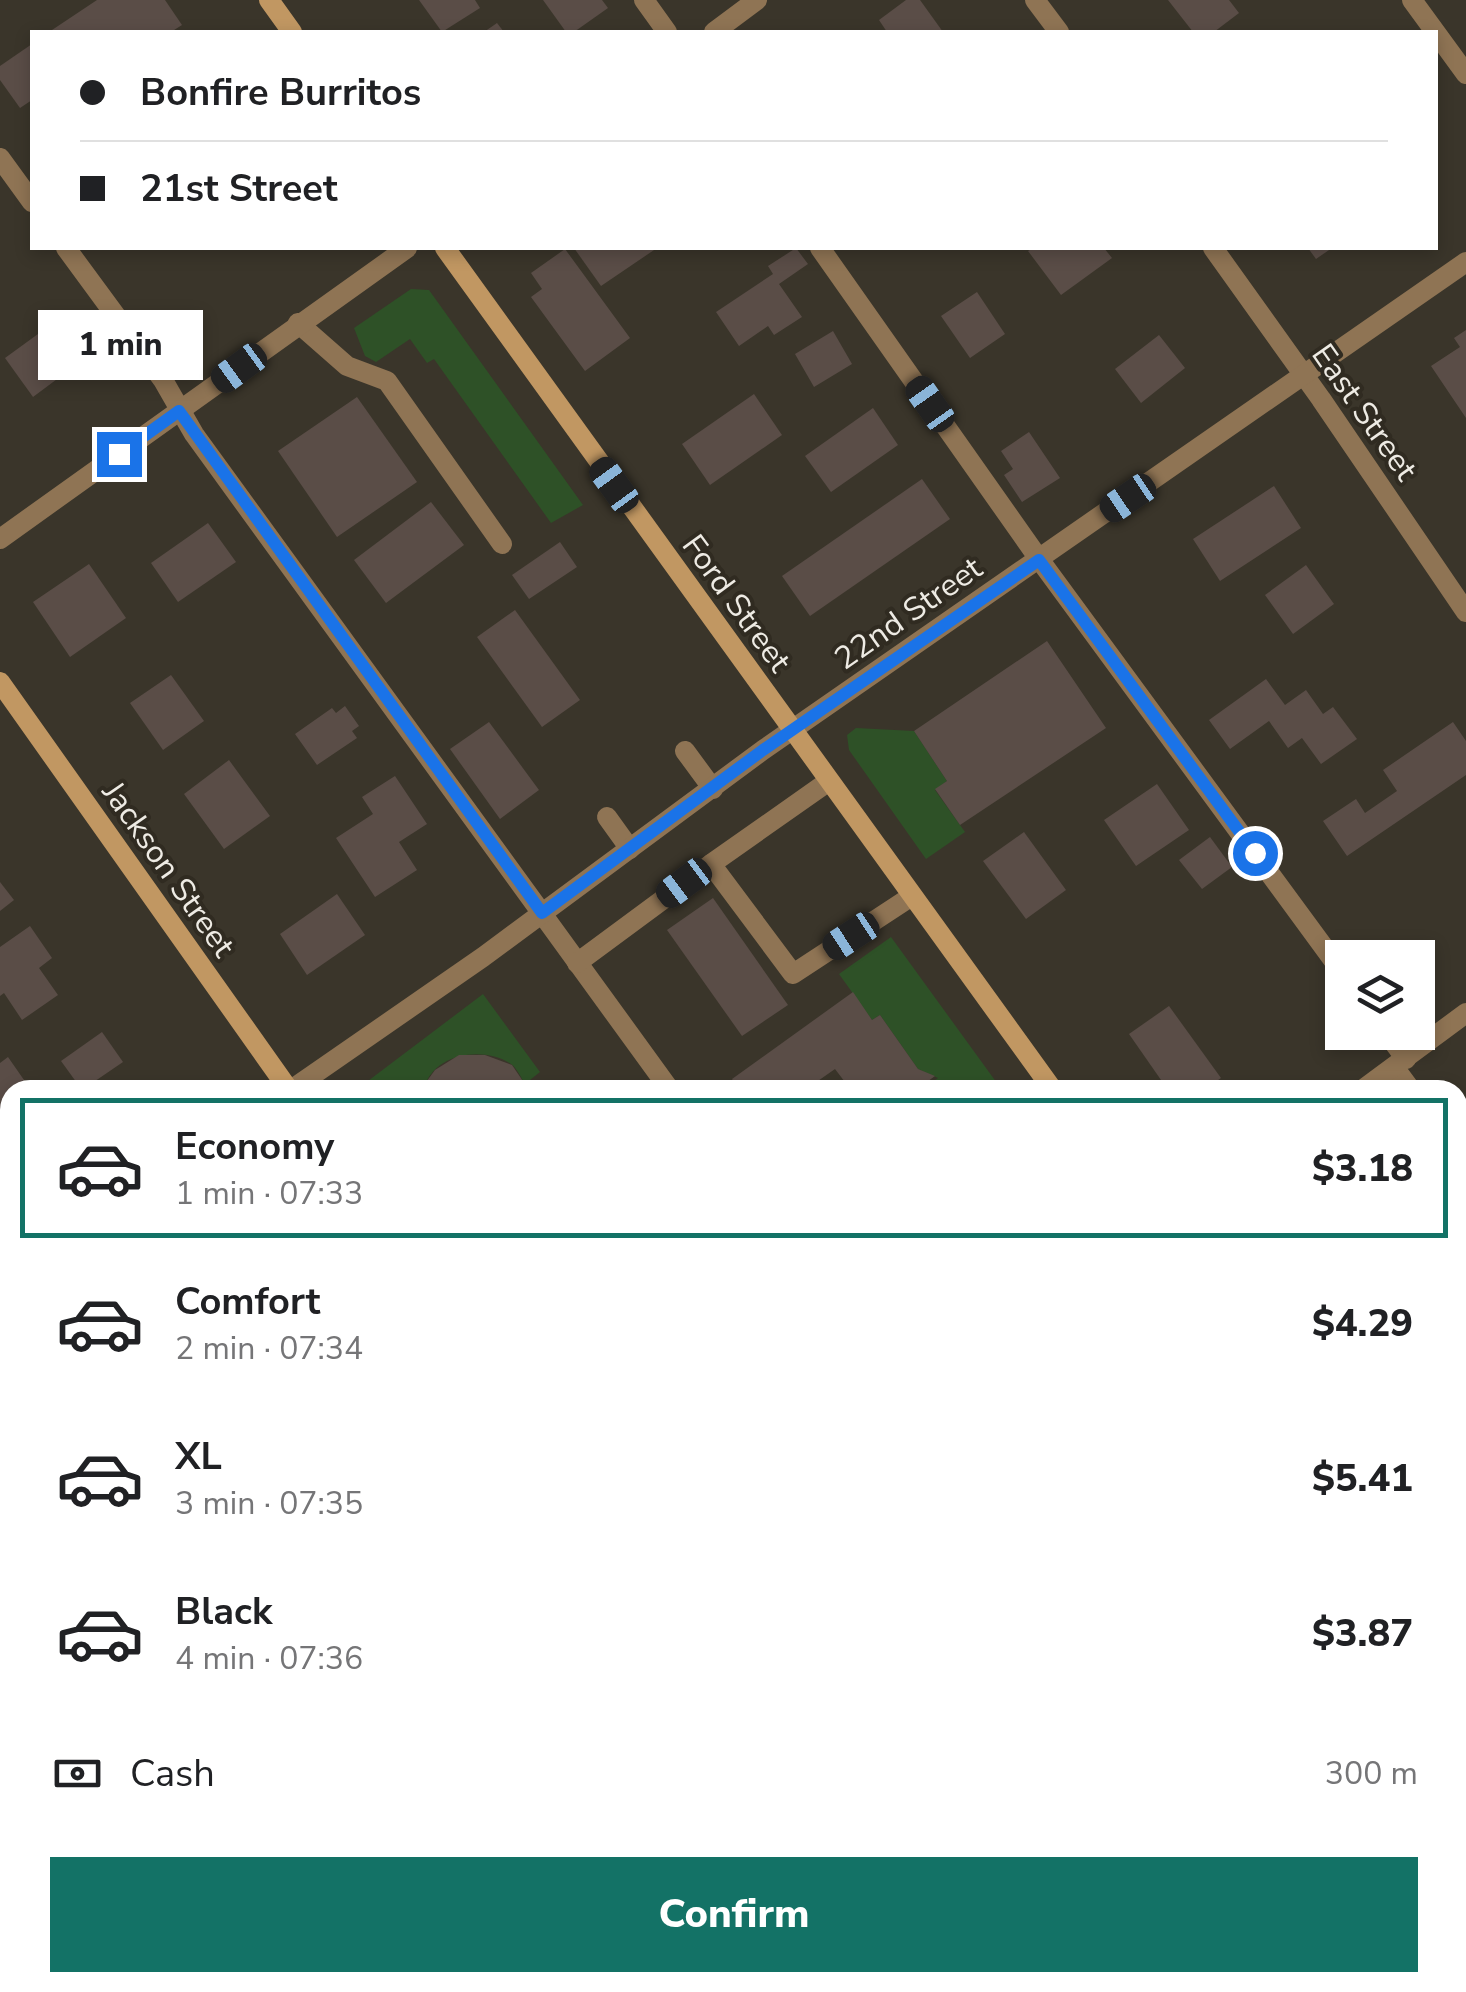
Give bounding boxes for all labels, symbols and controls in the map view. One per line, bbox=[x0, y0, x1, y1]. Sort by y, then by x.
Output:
text: Bonfire Burritos bbox=[140, 67, 421, 118]
text: 21st Street bbox=[140, 163, 338, 214]
callout: 1 min bbox=[36, 309, 202, 379]
text: 1 min bbox=[78, 323, 163, 366]
street label: East Street bbox=[1302, 336, 1428, 490]
car bbox=[206, 338, 272, 398]
car bbox=[901, 371, 959, 437]
route end bbox=[97, 432, 142, 477]
car bbox=[584, 452, 644, 518]
car bbox=[1095, 469, 1161, 527]
street label: Ford Street bbox=[672, 526, 802, 681]
street label: 22nd Street bbox=[826, 546, 991, 680]
street label: Jackson Street bbox=[92, 772, 245, 966]
route start bbox=[1233, 831, 1278, 876]
car bbox=[651, 853, 717, 913]
car bbox=[818, 907, 884, 965]
map controls bbox=[1325, 940, 1435, 1050]
button: layers bbox=[1325, 940, 1435, 1050]
text: Economy bbox=[175, 1121, 334, 1172]
icon: car bbox=[55, 1123, 145, 1213]
text: $3.18 bbox=[1312, 1143, 1413, 1194]
text: 1 min · 07:33 bbox=[175, 1172, 363, 1215]
text: Comfort bbox=[175, 1276, 320, 1327]
icon: car bbox=[55, 1278, 145, 1368]
text: $4.29 bbox=[1312, 1298, 1413, 1349]
text: 2 min · 07:34 bbox=[175, 1327, 363, 1370]
text: XL bbox=[175, 1431, 222, 1482]
icon: car bbox=[55, 1433, 145, 1523]
text: $5.41 bbox=[1312, 1453, 1413, 1504]
text: 3 min · 07:35 bbox=[175, 1482, 363, 1525]
text: Black bbox=[175, 1586, 272, 1637]
icon: car bbox=[55, 1588, 145, 1678]
text: $3.87 bbox=[1312, 1608, 1413, 1659]
text: 4 min · 07:36 bbox=[175, 1637, 363, 1680]
icon: cash bbox=[50, 1746, 105, 1801]
text: Cash bbox=[130, 1748, 215, 1799]
text: 300 m bbox=[1325, 1752, 1418, 1795]
button: Confirm bbox=[50, 1857, 1418, 1972]

